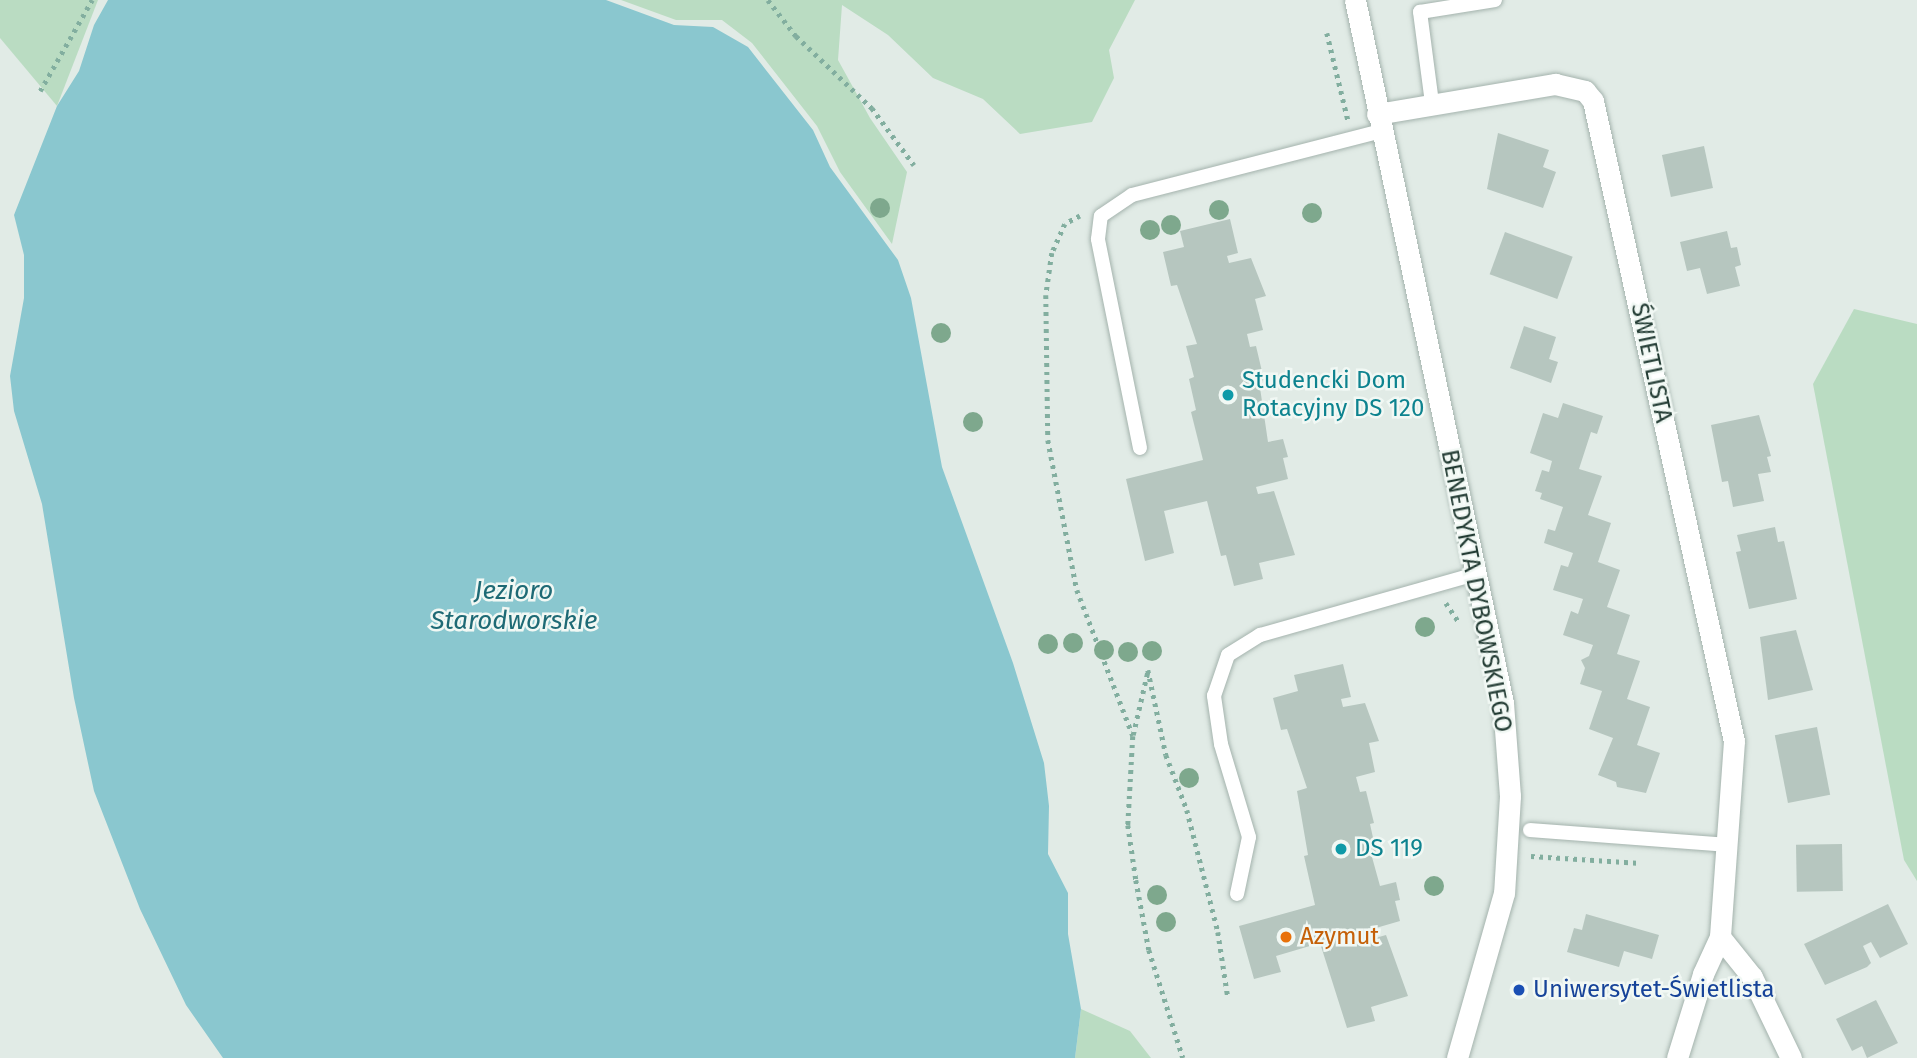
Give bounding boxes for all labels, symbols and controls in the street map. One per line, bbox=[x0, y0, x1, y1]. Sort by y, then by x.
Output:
street label: ŚWIETLISTA bbox=[1624, 301, 1678, 425]
place label: Studencki Dom Rotacyjny DS 120 bbox=[1242, 367, 1424, 423]
marker: Studencki Dom Rotacyjny DS 120 bbox=[1220, 387, 1236, 403]
street label: BENEDYKTA DYBOWSKIEGO bbox=[1434, 447, 1518, 735]
water label: Jezioro Starodworskie bbox=[431, 575, 597, 636]
place label: DS 119 bbox=[1355, 835, 1423, 863]
marker: DS 119 bbox=[1333, 841, 1349, 857]
place label: Azymut bbox=[1300, 923, 1379, 951]
marker: Azymut bbox=[1278, 929, 1294, 945]
place label: Uniwersytet-Świetlista bbox=[1533, 976, 1774, 1004]
marker: Uniwersytet-Świetlista bbox=[1511, 982, 1527, 998]

